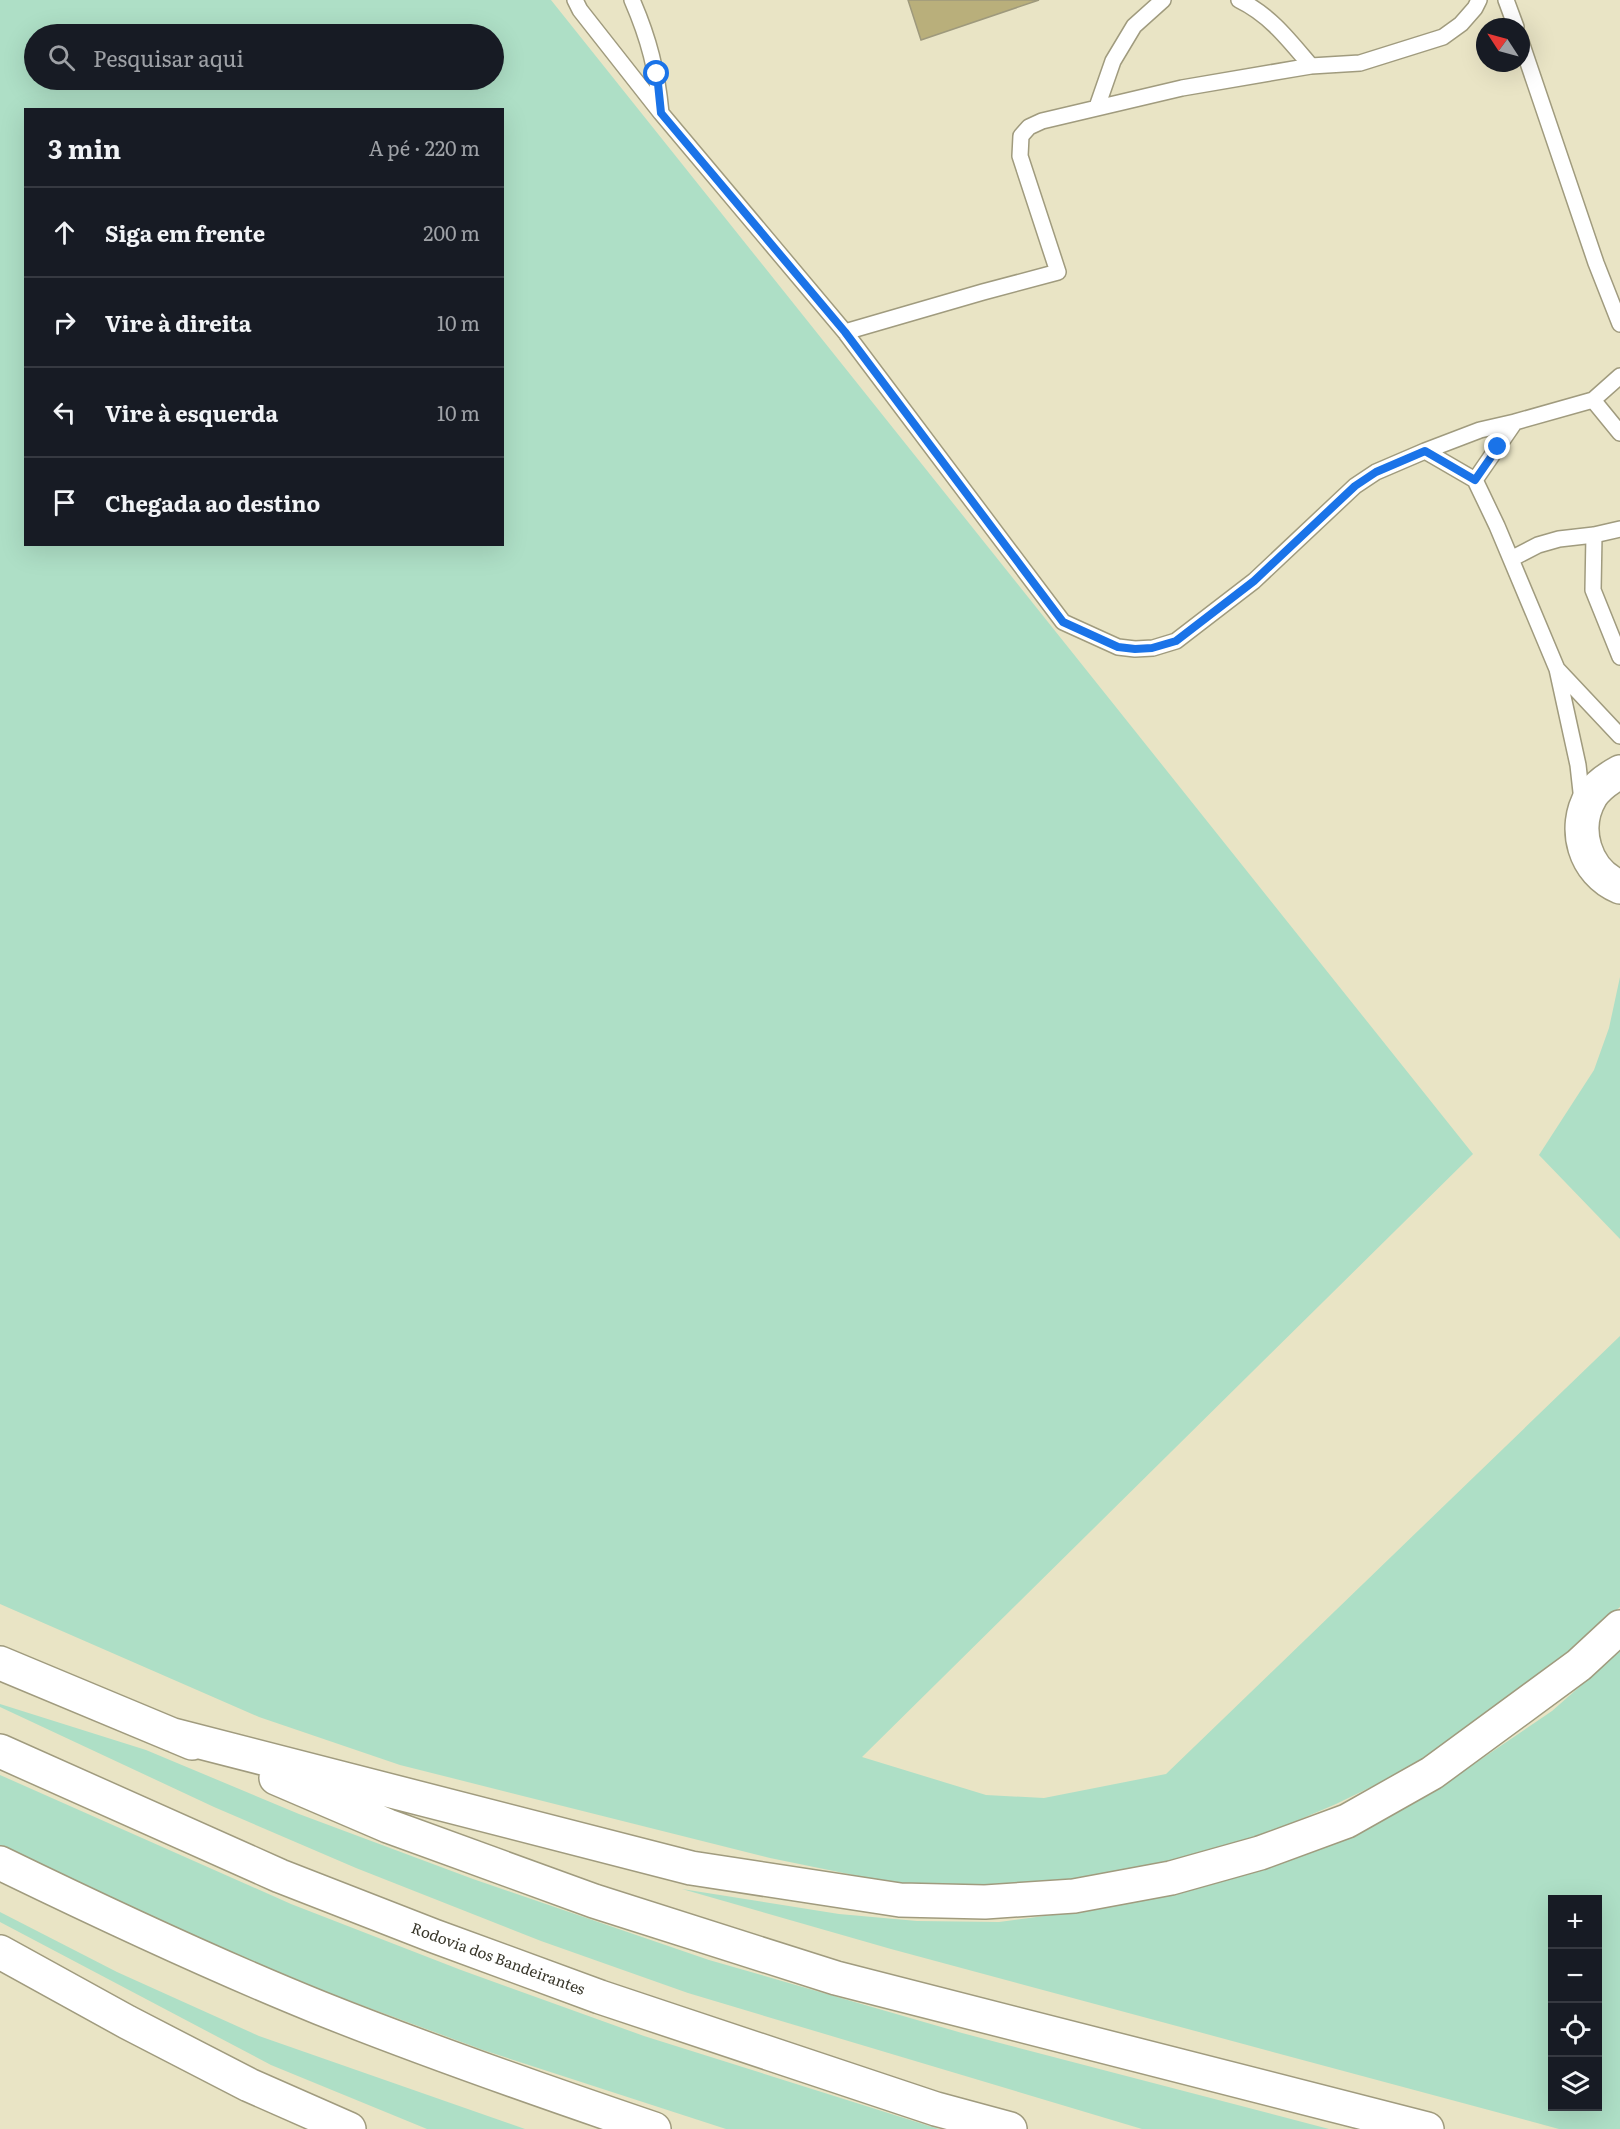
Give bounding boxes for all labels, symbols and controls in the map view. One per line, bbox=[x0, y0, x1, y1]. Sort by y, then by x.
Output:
north arrow bbox=[1476, 18, 1530, 72]
search box bbox=[24, 24, 504, 90]
icon: search bbox=[45, 41, 78, 74]
text: Pesquisar aqui bbox=[93, 41, 244, 74]
route start bbox=[643, 60, 669, 86]
text: 3 min bbox=[48, 128, 121, 167]
text: A pé · 220 m bbox=[369, 132, 480, 162]
icon: ahead bbox=[48, 216, 81, 249]
text: Siga em frente bbox=[105, 216, 265, 249]
text: 200 m bbox=[423, 217, 480, 247]
icon: right bbox=[48, 306, 81, 339]
text: Vire à direita bbox=[105, 306, 252, 339]
text: 10 m bbox=[437, 307, 480, 337]
icon: left bbox=[48, 396, 81, 429]
text: Vire à esquerda bbox=[105, 396, 278, 429]
text: 10 m bbox=[437, 397, 480, 427]
route end bbox=[1484, 433, 1510, 459]
icon: arrive bbox=[48, 486, 81, 519]
text: Chegada ao destino bbox=[105, 486, 320, 519]
map controls bbox=[1548, 1895, 1602, 2111]
button: + bbox=[1548, 1895, 1602, 1949]
street label: Rodovia dos Bandeirantes bbox=[408, 1915, 589, 2000]
button: − bbox=[1548, 1949, 1602, 2003]
button: locate bbox=[1548, 2003, 1602, 2057]
button: layers bbox=[1548, 2057, 1602, 2111]

